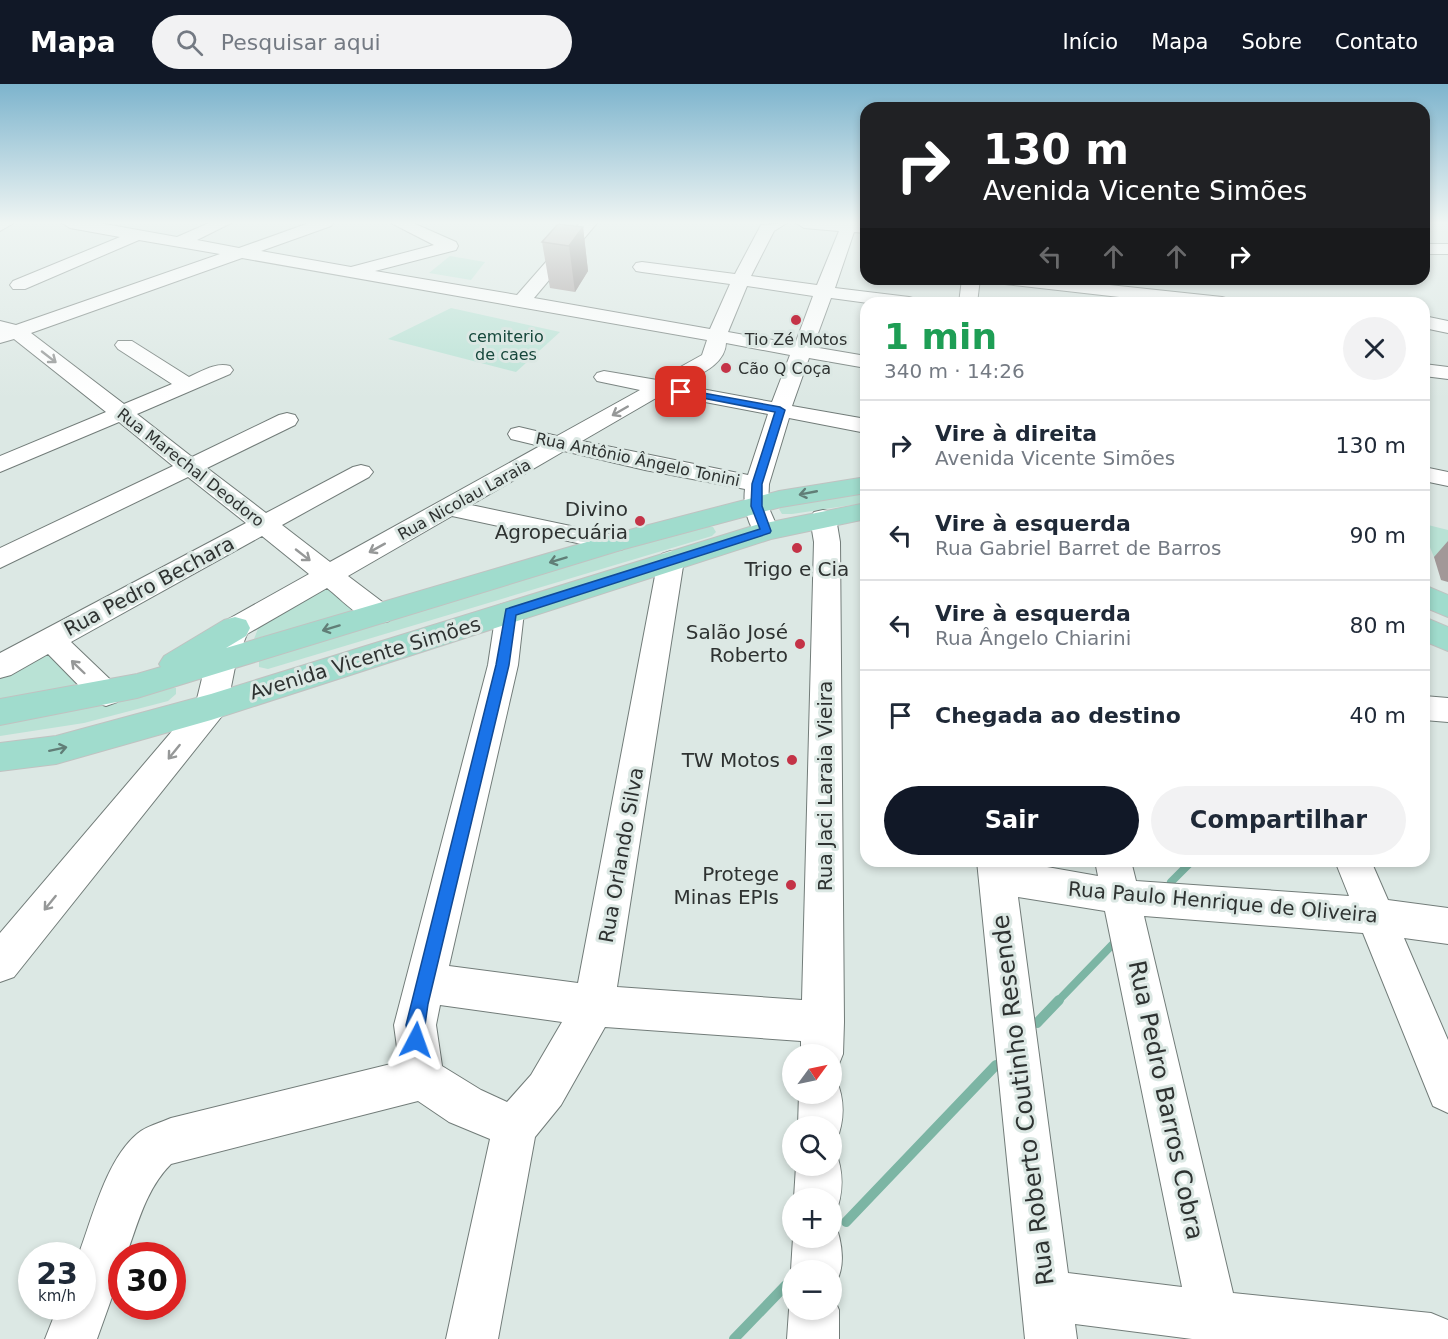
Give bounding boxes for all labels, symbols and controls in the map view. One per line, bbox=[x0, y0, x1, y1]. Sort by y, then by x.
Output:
search box bbox=[152, 15, 572, 69]
text: Mapa bbox=[30, 26, 116, 59]
icon: search bbox=[173, 26, 206, 59]
text: Pesquisar aqui bbox=[221, 30, 381, 55]
text: Início bbox=[1063, 30, 1118, 54]
text: Mapa bbox=[1151, 30, 1208, 54]
text: Sobre bbox=[1241, 30, 1302, 54]
text: Contato bbox=[1335, 30, 1418, 54]
text: 130 m bbox=[983, 125, 1129, 174]
icon: right bbox=[884, 126, 962, 204]
text: Avenida Vicente Simões bbox=[983, 175, 1307, 206]
icon: left bbox=[1034, 240, 1067, 273]
icon: ahead bbox=[1097, 240, 1130, 273]
icon: ahead bbox=[1160, 240, 1193, 273]
icon: right bbox=[1223, 240, 1256, 273]
marker: Tio Zé Motos bbox=[789, 313, 803, 327]
text: 1 min bbox=[884, 316, 997, 357]
button: close bbox=[1343, 317, 1406, 380]
park label: cemiterio de caes bbox=[468, 327, 544, 364]
place label: Tio Zé Motos bbox=[744, 330, 847, 349]
one-way arrow bbox=[41, 350, 57, 363]
place label: Cão Q Coça bbox=[738, 359, 831, 378]
text: 340 m · 14:26 bbox=[884, 359, 1025, 383]
marker: Cão Q Coça bbox=[719, 361, 733, 375]
pin bbox=[655, 366, 706, 417]
icon: arrive bbox=[664, 375, 697, 408]
street label: Rua Marechal Deodoro bbox=[113, 404, 268, 531]
one-way arrow bbox=[612, 405, 629, 417]
text: Vire à direita bbox=[935, 421, 1097, 446]
street label: Rua Antônio Ângelo Tonini bbox=[534, 429, 742, 490]
icon: right bbox=[884, 429, 917, 462]
text: 130 m bbox=[1336, 433, 1406, 458]
text: Avenida Vicente Simões bbox=[935, 446, 1175, 470]
street label: Rua Nicolau Laraia bbox=[394, 455, 534, 544]
one-way arrow bbox=[798, 488, 818, 499]
place label: Divino Agropecuária bbox=[495, 497, 628, 544]
text: Vire à esquerda bbox=[935, 511, 1131, 536]
marker: Divino Agropecuária bbox=[633, 514, 647, 528]
icon: left bbox=[884, 519, 917, 552]
text: 90 m bbox=[1350, 523, 1406, 548]
street label: Rua Pedro Bechara bbox=[60, 531, 238, 641]
text: Rua Gabriel Barret de Barros bbox=[935, 536, 1222, 560]
marker: Trigo e Cia bbox=[790, 541, 804, 555]
one-way arrow bbox=[369, 542, 386, 554]
one-way arrow bbox=[295, 548, 311, 561]
one-way arrow bbox=[549, 555, 568, 566]
place label: Trigo e Cia bbox=[744, 557, 849, 581]
text: Vire à esquerda bbox=[935, 601, 1131, 626]
icon: left bbox=[884, 609, 917, 642]
street label: Avenida Vicente Simões bbox=[247, 611, 483, 705]
text: 80 m bbox=[1350, 613, 1406, 638]
place label: Salão José Roberto bbox=[686, 620, 788, 667]
one-way arrow bbox=[322, 623, 341, 634]
text: Rua Ângelo Chiarini bbox=[935, 626, 1131, 650]
marker: Salão José Roberto bbox=[793, 637, 807, 651]
one-way arrow bbox=[71, 660, 86, 674]
street label: Rua Jaci Laraia Vieira bbox=[813, 681, 837, 891]
icon: arrive bbox=[884, 699, 917, 732]
text: Chegada ao destino bbox=[935, 703, 1181, 728]
text: 40 m bbox=[1350, 703, 1406, 728]
one-way arrow bbox=[48, 742, 67, 754]
one-way arrow bbox=[167, 744, 180, 760]
place label: TW Motos bbox=[681, 748, 780, 772]
marker: TW Motos bbox=[785, 753, 799, 767]
street label: Rua Orlando Silva bbox=[594, 765, 648, 945]
button: Sair bbox=[884, 786, 1139, 855]
button: Compartilhar bbox=[1151, 786, 1406, 855]
place label: Protege Minas EPIs bbox=[673, 862, 779, 909]
street label: Rua Paulo Henrique de Oliveira bbox=[1067, 877, 1379, 927]
marker: Protege Minas EPIs bbox=[784, 878, 798, 892]
one-way arrow bbox=[43, 895, 57, 910]
street label: Rua Roberto Coutinho Resende bbox=[986, 913, 1060, 1287]
street label: Rua Pedro Barros Cobra bbox=[1123, 958, 1209, 1242]
position arrow bbox=[384, 1008, 448, 1072]
north arrow bbox=[782, 1044, 842, 1104]
map controls bbox=[782, 1044, 842, 1320]
button: search bbox=[782, 1116, 842, 1176]
button: + bbox=[782, 1188, 842, 1248]
speed limit sign: 30 bbox=[108, 1242, 186, 1320]
text: 23 bbox=[36, 1256, 78, 1291]
button: − bbox=[782, 1260, 842, 1320]
text: km/h bbox=[38, 1287, 76, 1305]

